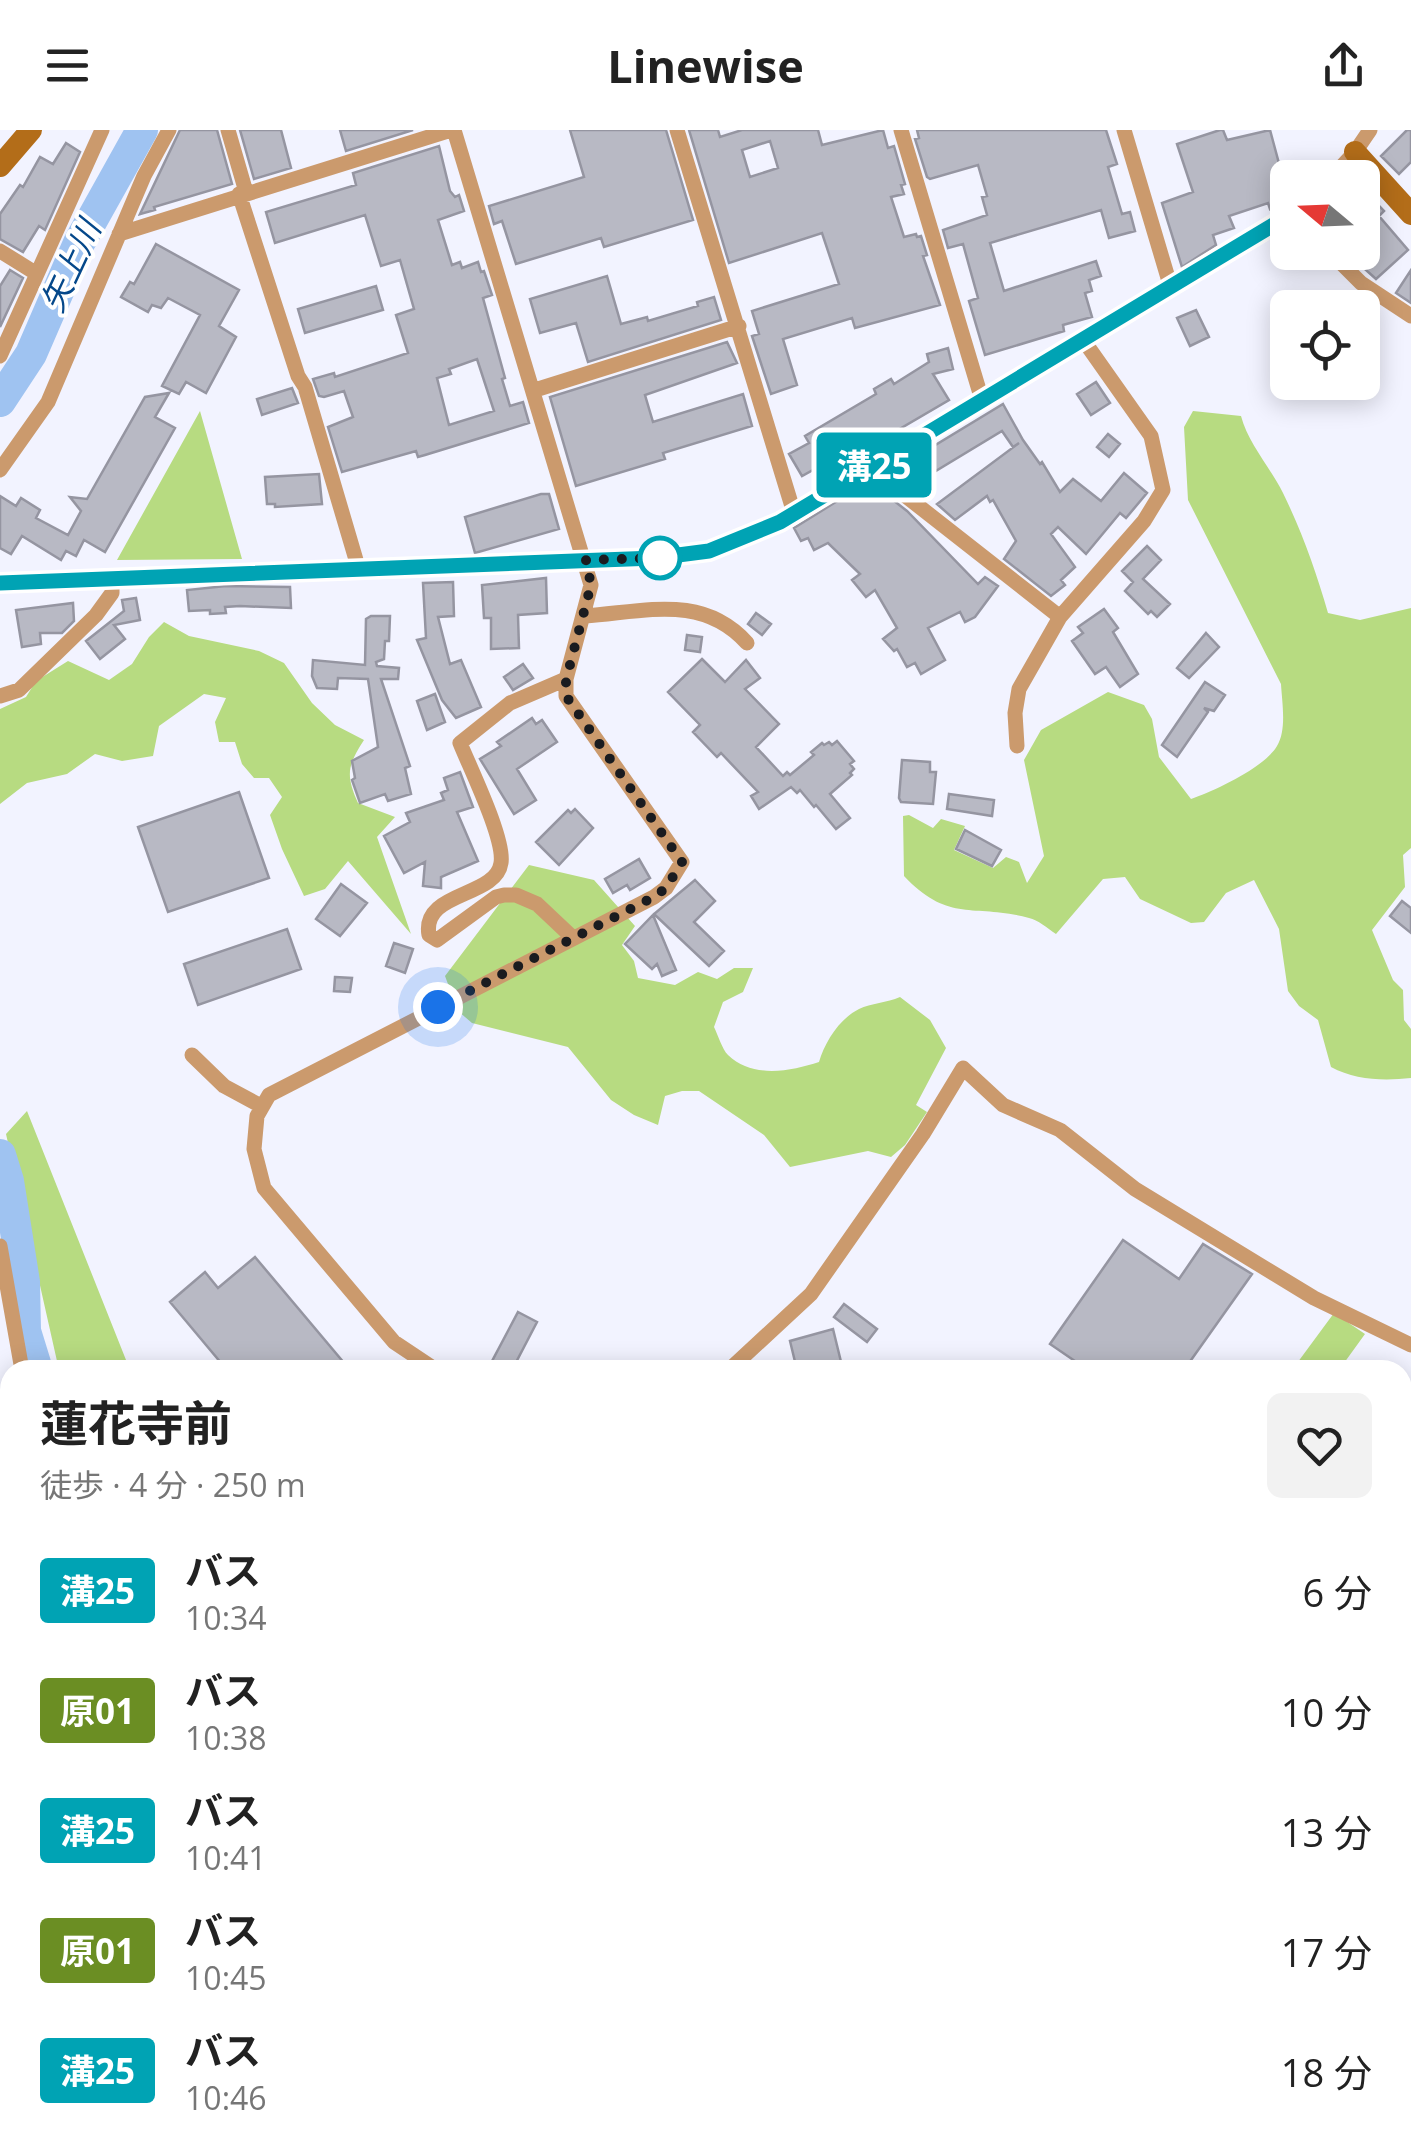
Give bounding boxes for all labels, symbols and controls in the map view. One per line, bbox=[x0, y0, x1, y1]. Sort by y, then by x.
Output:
text: Linewise bbox=[607, 35, 804, 96]
icon: menu bbox=[40, 38, 95, 93]
icon: share bbox=[1316, 38, 1371, 93]
north arrow bbox=[1270, 160, 1380, 270]
map controls bbox=[1270, 160, 1380, 400]
water label: 矢上川 bbox=[30, 210, 111, 318]
button: locate bbox=[1270, 290, 1380, 400]
line badge: 溝25 bbox=[816, 432, 932, 498]
text: 溝25 bbox=[836, 442, 912, 489]
unlabelled marker bbox=[639, 537, 681, 579]
your location bbox=[413, 982, 463, 1032]
text: 蓮花寺前 bbox=[40, 1390, 232, 1455]
button: heart bbox=[1267, 1393, 1372, 1498]
text: 徒歩 · 4 分 · 250 m bbox=[40, 1463, 306, 1506]
text: バス bbox=[185, 1544, 261, 1596]
text: 6 分 bbox=[1302, 1566, 1372, 1618]
text: 溝25 bbox=[60, 1567, 135, 1614]
text: 10:34 bbox=[185, 1596, 267, 1639]
text: バス bbox=[185, 1664, 261, 1716]
text: 10 分 bbox=[1281, 1686, 1372, 1738]
text: 原01 bbox=[60, 1687, 135, 1734]
text: 10:38 bbox=[185, 1716, 267, 1759]
text: バス bbox=[185, 1784, 261, 1836]
text: 13 分 bbox=[1281, 1806, 1372, 1858]
text: 溝25 bbox=[60, 1807, 135, 1854]
text: 10:41 bbox=[185, 1836, 267, 1879]
text: バス bbox=[185, 1904, 261, 1956]
text: 17 分 bbox=[1281, 1926, 1372, 1978]
text: 原01 bbox=[60, 1927, 135, 1974]
text: 10:45 bbox=[185, 1956, 267, 1999]
text: バス bbox=[185, 2024, 261, 2076]
text: 18 分 bbox=[1281, 2046, 1372, 2098]
text: 溝25 bbox=[60, 2047, 135, 2094]
text: 10:46 bbox=[185, 2076, 267, 2119]

